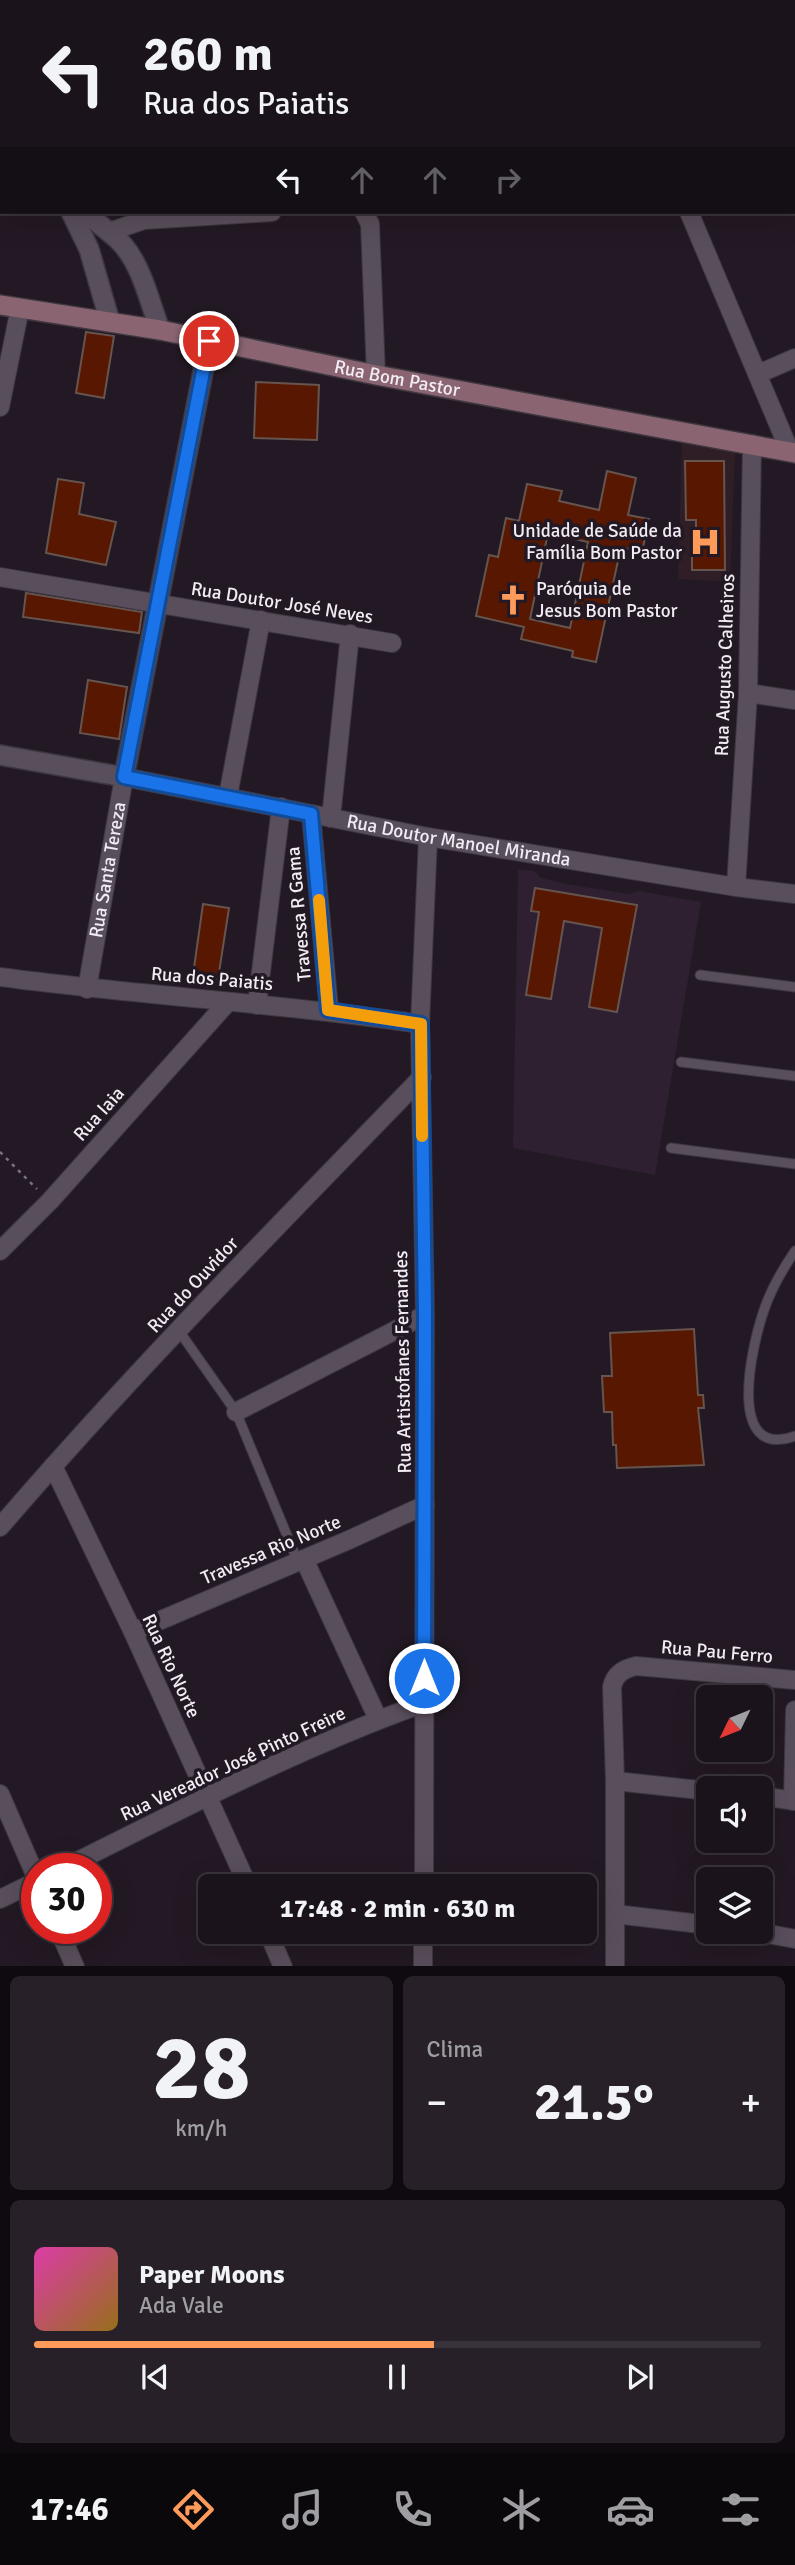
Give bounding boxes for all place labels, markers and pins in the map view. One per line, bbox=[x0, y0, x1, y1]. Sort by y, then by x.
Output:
pin bbox=[179, 311, 239, 371]
place label: Unidade de Saúde da Família Bom Pastor bbox=[513, 519, 682, 565]
hospital icon: Unidade de Saúde da Família Bom Pastor bbox=[688, 525, 722, 559]
place label: Paróquia de Jesus Bom Pastor bbox=[536, 577, 678, 623]
church icon: Paróquia de Jesus Bom Pastor bbox=[496, 583, 530, 617]

